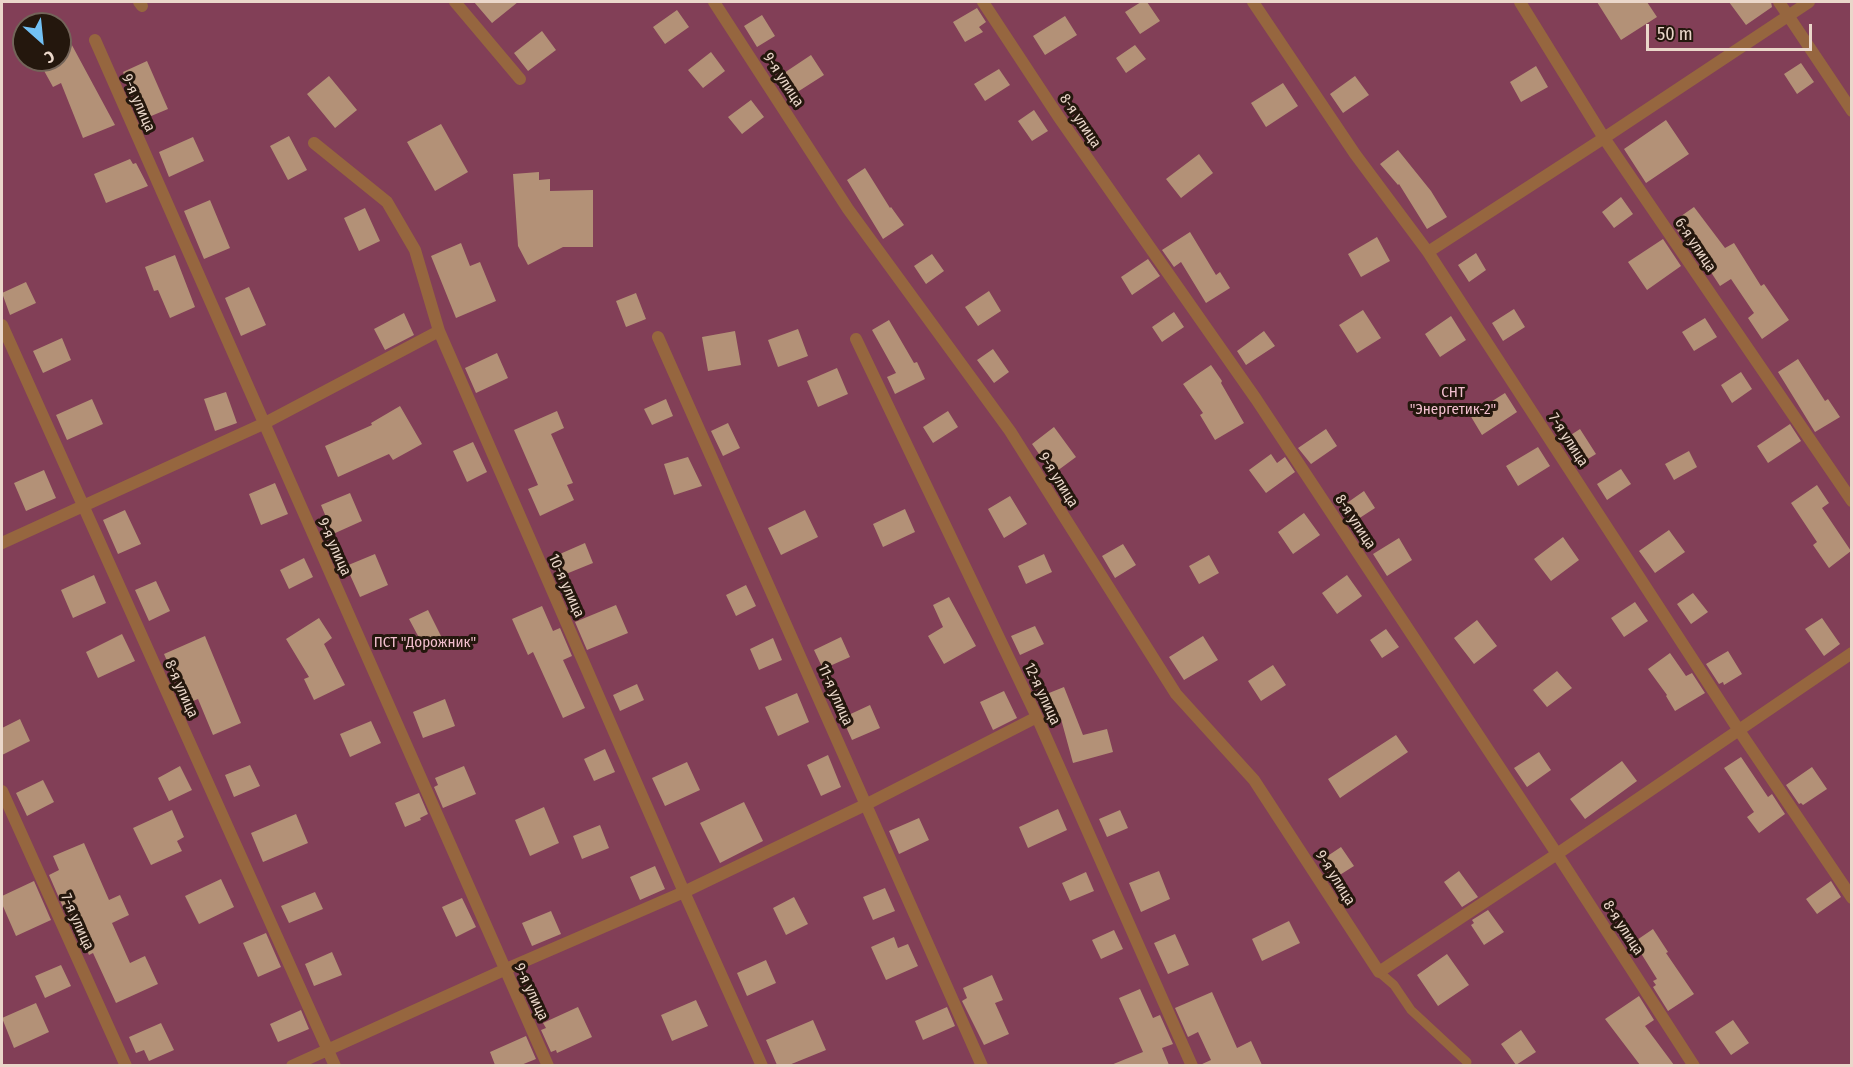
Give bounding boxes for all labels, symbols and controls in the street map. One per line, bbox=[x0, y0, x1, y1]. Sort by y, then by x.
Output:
north arrow bbox=[12, 12, 72, 72]
scale bar bbox=[1649, 12, 1816, 50]
text: 50 m bbox=[1657, 23, 1693, 45]
text: С bbox=[41, 46, 58, 67]
street label: 9-я улица bbox=[759, 49, 807, 111]
street label: 9-я улица bbox=[117, 71, 159, 135]
street label: 8-я улица bbox=[1055, 91, 1105, 151]
street label: 6-я улица bbox=[1670, 215, 1720, 275]
park label: СHТ "Энергетик-2" bbox=[1410, 384, 1496, 419]
street label: 7-я улица bbox=[1544, 410, 1592, 470]
street label: 9-я улица bbox=[1034, 449, 1082, 511]
street label: 8-я улица bbox=[1331, 491, 1379, 553]
street label: 9-я улица bbox=[313, 515, 355, 579]
street label: 10-я улица bbox=[544, 551, 588, 621]
park label: ПСТ "Дорожник" bbox=[374, 634, 476, 652]
street label: 8-я улица bbox=[160, 657, 202, 721]
street label: 12-я улица bbox=[1020, 660, 1064, 728]
street label: 11-я улица bbox=[813, 661, 857, 729]
street label: 9-я улица bbox=[1311, 847, 1359, 909]
street label: 7-я улица bbox=[57, 891, 97, 953]
street label: 8-я улица bbox=[1599, 897, 1647, 959]
street label: 9-я улица bbox=[510, 960, 552, 1024]

